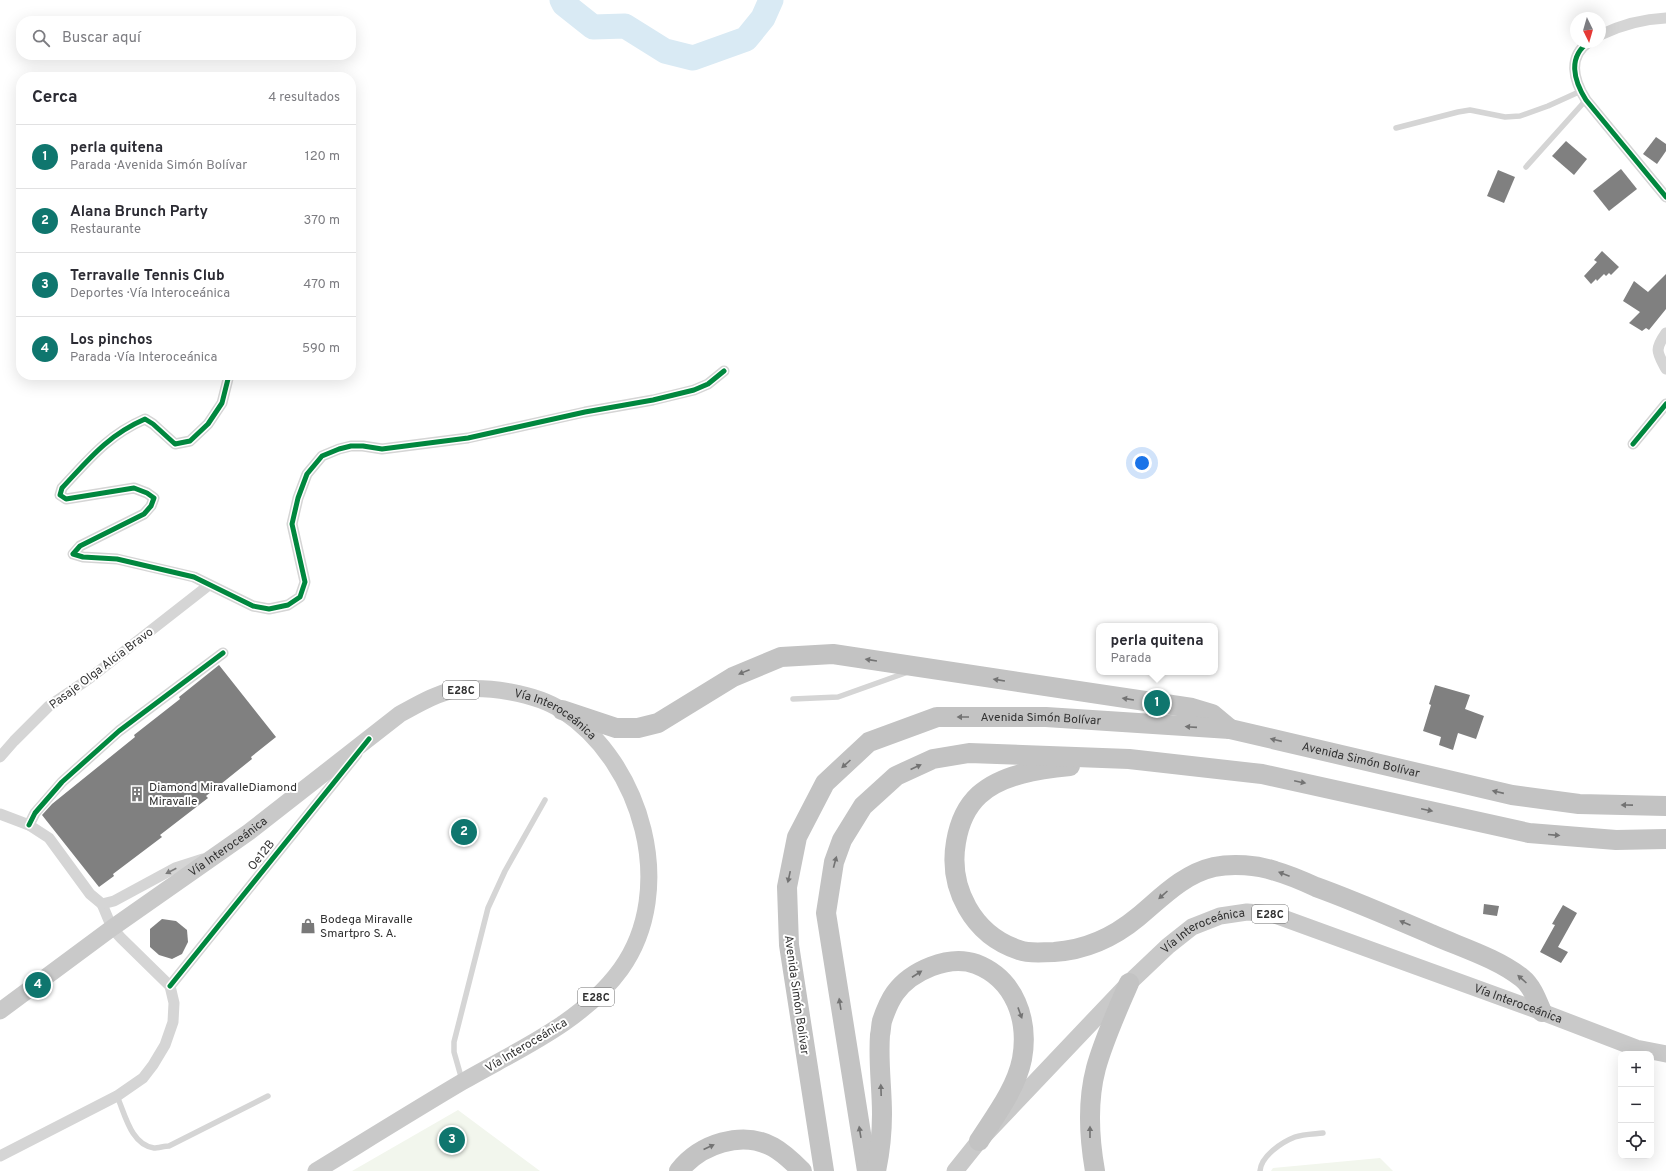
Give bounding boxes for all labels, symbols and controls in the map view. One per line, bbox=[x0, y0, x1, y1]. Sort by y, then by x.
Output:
north arrow bbox=[1570, 12, 1606, 48]
search box bbox=[16, 16, 356, 60]
icon: search bbox=[30, 27, 52, 49]
text: Buscar aquí bbox=[62, 29, 141, 48]
text: Cerca bbox=[32, 87, 78, 109]
text: 4 resultados bbox=[268, 90, 340, 106]
text: perla quitena bbox=[70, 139, 163, 158]
text: 1 bbox=[42, 149, 48, 165]
text: 120 m bbox=[305, 149, 340, 165]
text: Parada · Avenida Simón Bolívar bbox=[70, 158, 247, 174]
text: Alana Brunch Party bbox=[70, 203, 208, 222]
text: 2 bbox=[41, 213, 49, 229]
text: 370 m bbox=[303, 213, 340, 229]
text: Restaurante bbox=[70, 222, 141, 238]
text: Terravalle Tennis Club bbox=[70, 267, 225, 286]
text: 3 bbox=[41, 277, 49, 293]
text: 470 m bbox=[303, 277, 340, 293]
text: Deportes · Vía Interoceánica bbox=[70, 286, 230, 302]
text: Los pinchos bbox=[70, 331, 153, 350]
text: 4 bbox=[41, 341, 49, 357]
text: 590 m bbox=[302, 341, 340, 357]
text: Parada · Vía Interoceánica bbox=[70, 350, 217, 366]
your location bbox=[1132, 453, 1152, 473]
popup bbox=[1096, 623, 1218, 675]
street label: Pasaje Olga Alcia Bravo bbox=[46, 624, 157, 713]
text: perla quitena bbox=[1110, 632, 1204, 651]
text: Parada bbox=[1110, 651, 1151, 667]
one-way arrow bbox=[865, 657, 877, 663]
one-way arrow bbox=[738, 670, 750, 676]
one-way arrow bbox=[993, 677, 1005, 683]
road number: E28C bbox=[443, 681, 479, 699]
street label: Vía Interoceánica bbox=[513, 686, 599, 744]
pin: 1 bbox=[1144, 688, 1170, 718]
one-way arrow bbox=[1122, 696, 1134, 702]
street label: Avenida Simón Bolívar bbox=[980, 710, 1102, 730]
one-way arrow bbox=[956, 714, 969, 720]
one-way arrow bbox=[1185, 723, 1197, 730]
one-way arrow bbox=[1270, 737, 1282, 743]
street label: Avenida Simón Bolívar bbox=[1300, 739, 1422, 782]
one-way arrow bbox=[841, 759, 851, 769]
one-way arrow bbox=[910, 764, 922, 770]
one-way arrow bbox=[1294, 779, 1306, 785]
place label: Diamond MiravalleDiamond Miravalle bbox=[149, 780, 297, 810]
building icon: Diamond MiravalleDiamond Miravalle bbox=[128, 785, 146, 803]
one-way arrow bbox=[1492, 789, 1504, 795]
one-way arrow bbox=[1620, 802, 1633, 808]
one-way arrow bbox=[1421, 808, 1433, 814]
street label: Vía Interoceánica bbox=[186, 814, 271, 881]
pin: 2 bbox=[451, 817, 477, 847]
one-way arrow bbox=[1548, 831, 1560, 838]
street label: Oe12B bbox=[245, 837, 279, 874]
one-way arrow bbox=[832, 856, 838, 868]
one-way arrow bbox=[165, 868, 176, 874]
one-way arrow bbox=[786, 871, 792, 883]
one-way arrow bbox=[1278, 871, 1290, 877]
one-way arrow bbox=[1158, 890, 1169, 899]
street label: Vía Interoceánica bbox=[1158, 905, 1246, 958]
road number: E28C bbox=[1252, 905, 1288, 923]
place label: Bodega Miravalle Smartpro S. A. bbox=[320, 912, 413, 942]
shop icon: Bodega Miravalle Smartpro S. A. bbox=[299, 917, 317, 935]
one-way arrow bbox=[1399, 920, 1411, 926]
street label: Avenida Simón Bolívar bbox=[780, 934, 812, 1056]
pin: 4 bbox=[25, 970, 51, 1000]
one-way arrow bbox=[912, 970, 923, 978]
one-way arrow bbox=[1517, 974, 1527, 984]
street label: Vía Interoceánica bbox=[1471, 981, 1564, 1028]
road number: E28C bbox=[578, 988, 614, 1006]
one-way arrow bbox=[837, 998, 843, 1010]
one-way arrow bbox=[1017, 1008, 1023, 1020]
street label: Vía Interoceánica bbox=[483, 1015, 571, 1077]
map controls bbox=[1618, 1051, 1654, 1159]
button: + bbox=[1618, 1051, 1654, 1087]
one-way arrow bbox=[878, 1083, 884, 1096]
button: − bbox=[1618, 1087, 1654, 1123]
button: locate bbox=[1618, 1123, 1654, 1159]
pin: 3 bbox=[439, 1125, 465, 1155]
one-way arrow bbox=[1087, 1125, 1093, 1138]
one-way arrow bbox=[857, 1126, 863, 1139]
one-way arrow bbox=[704, 1144, 716, 1150]

